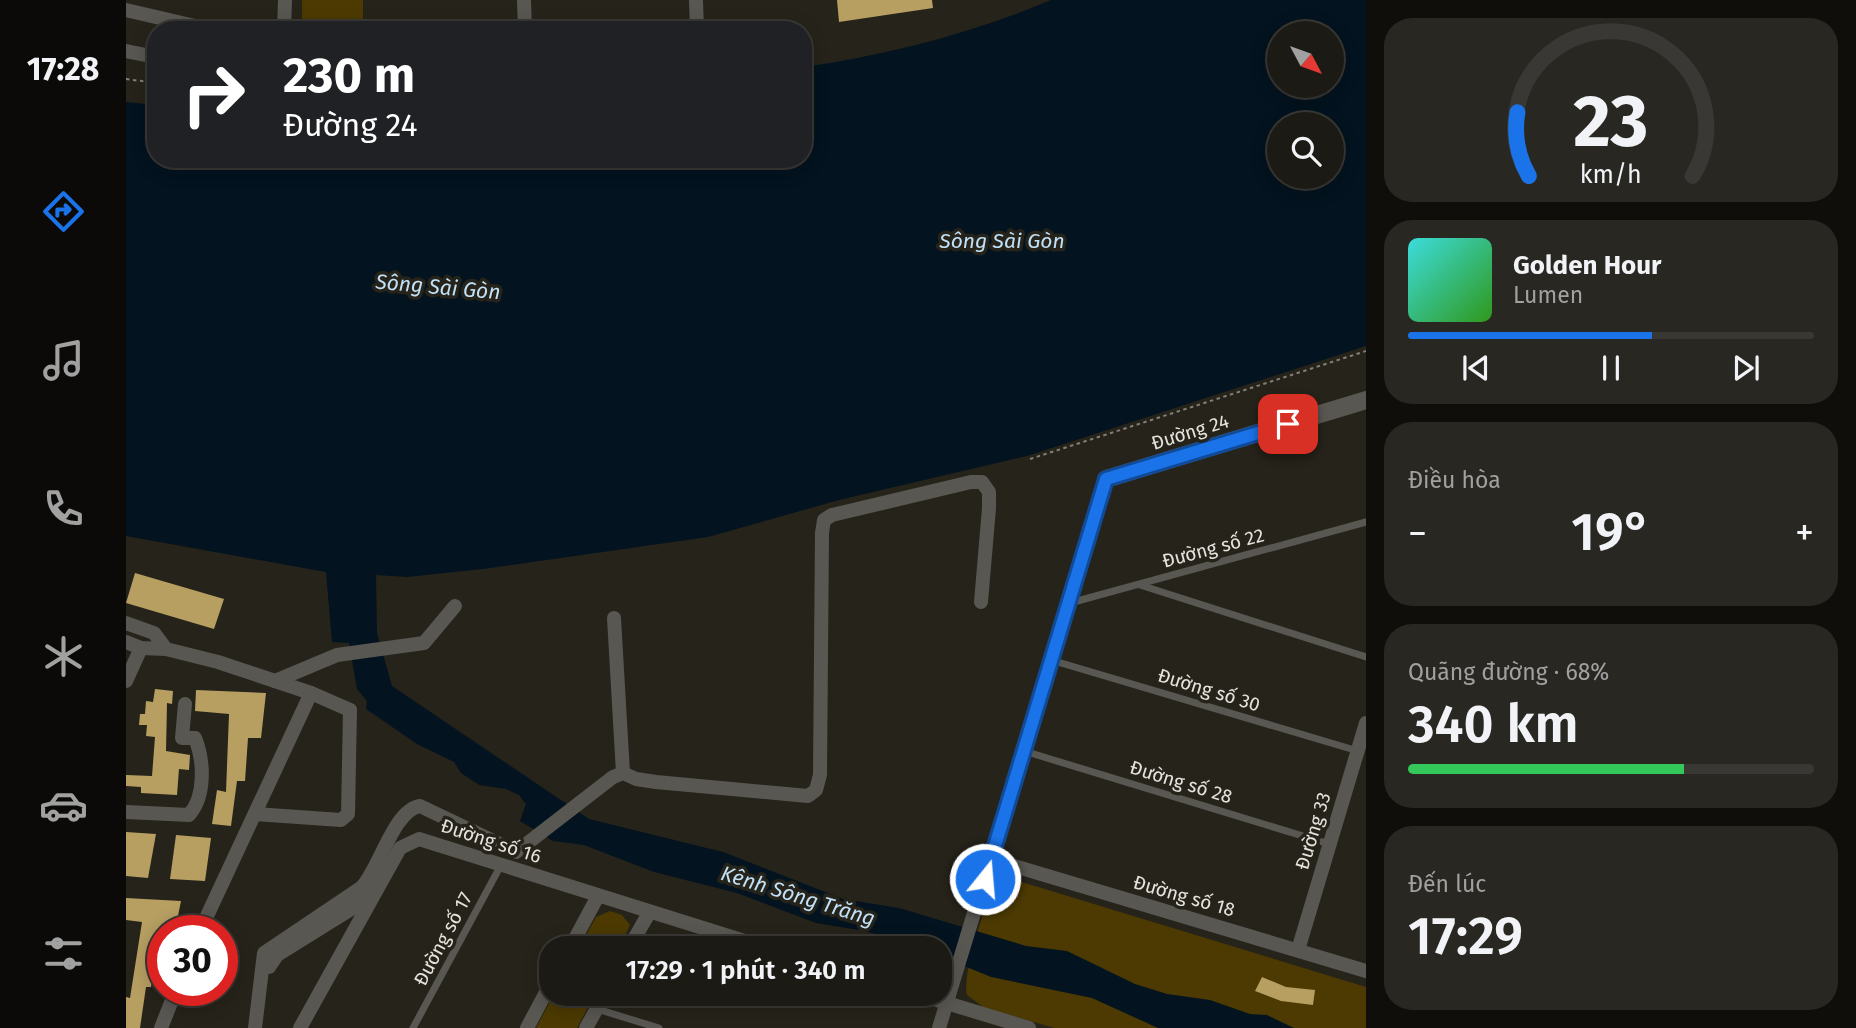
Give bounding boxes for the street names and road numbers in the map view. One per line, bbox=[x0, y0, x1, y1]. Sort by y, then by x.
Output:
street label: Đường 24 bbox=[1148, 409, 1232, 455]
street label: Đường số 22 bbox=[1159, 523, 1267, 573]
street label: Đường số 30 bbox=[1155, 664, 1263, 716]
street label: Đường số 28 bbox=[1127, 756, 1235, 808]
street label: Đường 33 bbox=[1290, 789, 1336, 873]
street label: Đường số 16 bbox=[438, 814, 544, 868]
street label: Đường số 18 bbox=[1131, 871, 1237, 921]
street label: Đường số 17 bbox=[409, 888, 477, 990]

